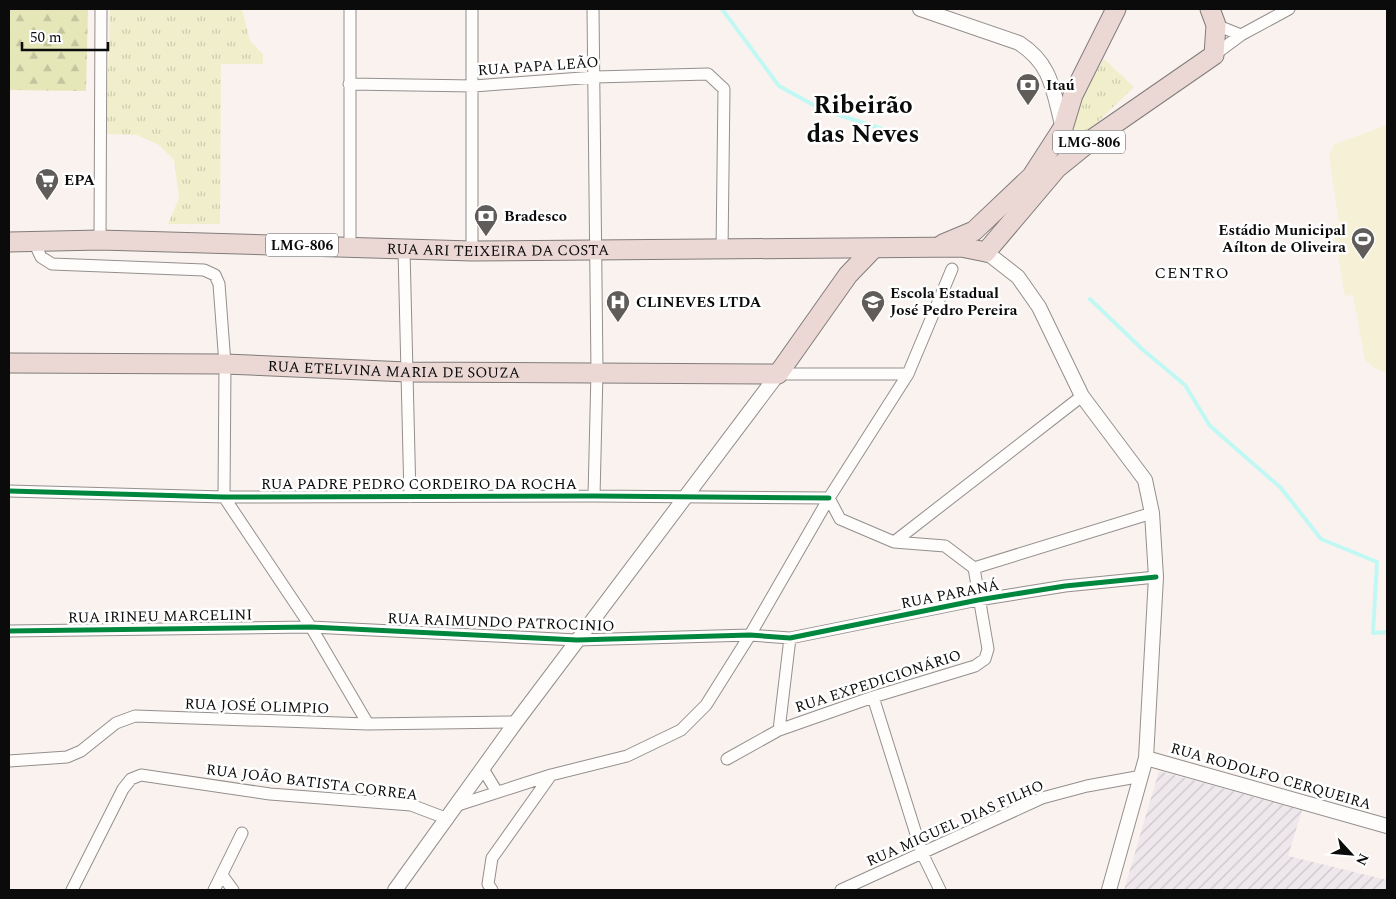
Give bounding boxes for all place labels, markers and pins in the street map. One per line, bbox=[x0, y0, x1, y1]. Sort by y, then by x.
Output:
bank icon: Itaú bbox=[1015, 72, 1041, 106]
place label: Itaú bbox=[1046, 74, 1075, 97]
supermarket icon: EPA bbox=[34, 167, 60, 201]
place label: EPA bbox=[64, 169, 95, 192]
bank icon: Bradesco bbox=[473, 203, 499, 237]
place label: Bradesco bbox=[504, 205, 567, 228]
place label: Estádio Municipal Aílton de Oliveira bbox=[1218, 219, 1346, 259]
sports icon: Estádio Municipal Aílton de Oliveira bbox=[1350, 226, 1376, 260]
place label: Escola Estadual José Pedro Pereira bbox=[890, 282, 1018, 322]
hospital icon: CLINEVES LTDA bbox=[605, 289, 631, 323]
school or university icon: Escola Estadual José Pedro Pereira bbox=[860, 289, 886, 323]
place label: CLINEVES LTDA bbox=[636, 291, 762, 314]

